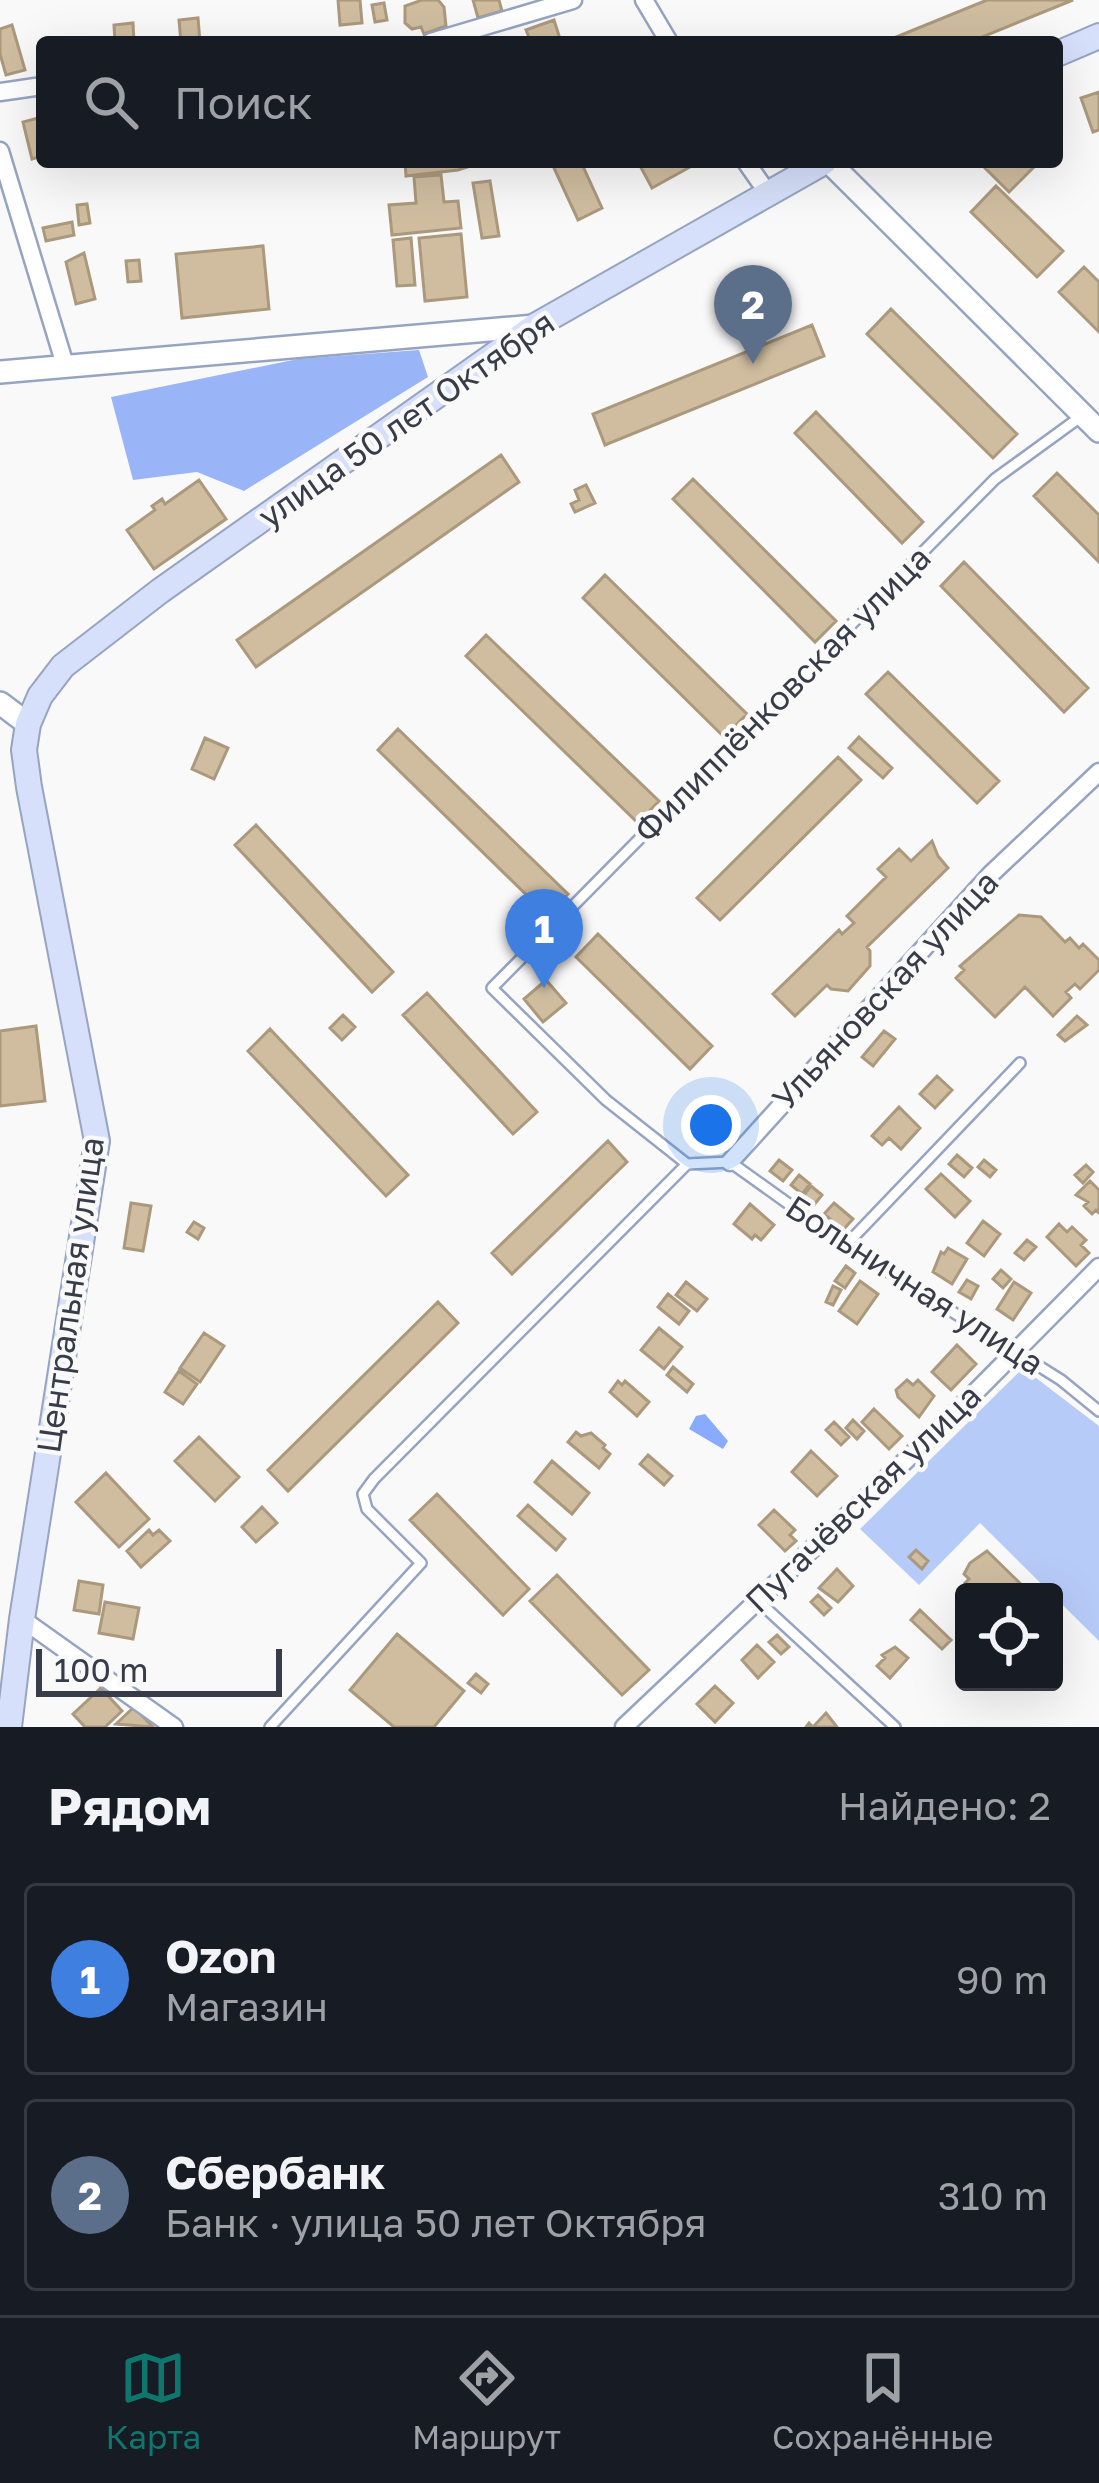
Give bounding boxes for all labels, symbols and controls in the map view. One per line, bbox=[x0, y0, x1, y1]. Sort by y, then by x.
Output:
search box bbox=[36, 36, 1063, 168]
icon: search bbox=[78, 69, 144, 135]
text: Поиск bbox=[174, 75, 313, 129]
pin: 2 bbox=[714, 265, 792, 364]
street label: улица 50 лет Октября bbox=[250, 302, 561, 536]
street label: Филиппёнковская улица bbox=[626, 538, 938, 850]
street label: Ульяновская улица bbox=[764, 862, 1005, 1117]
pin: 1 bbox=[505, 889, 583, 988]
your location bbox=[681, 1095, 741, 1155]
street label: Центральная улица bbox=[28, 1135, 111, 1455]
street label: Больничная улица bbox=[779, 1187, 1051, 1382]
street label: Пугачёвская улица bbox=[737, 1375, 988, 1620]
map controls bbox=[955, 1583, 1063, 1691]
button: locate bbox=[955, 1583, 1063, 1691]
scale bar bbox=[36, 1643, 282, 1696]
text: 100 m bbox=[54, 1650, 148, 1689]
text: Рядом bbox=[48, 1775, 211, 1836]
text: Найдено: 2 bbox=[838, 1782, 1051, 1829]
text: Ozon bbox=[165, 1929, 276, 1983]
text: 1 bbox=[80, 1956, 100, 2003]
text: 90 m bbox=[956, 1956, 1048, 2003]
text: Магазин bbox=[165, 1983, 328, 2030]
text: Сбербанк bbox=[165, 2145, 385, 2199]
text: 2 bbox=[78, 2172, 102, 2219]
text: 310 m bbox=[938, 2172, 1048, 2219]
text: Банк · улица 50 лет Октября bbox=[165, 2199, 707, 2246]
tab: Карта bbox=[106, 2345, 201, 2456]
tab: Маршрут bbox=[412, 2345, 561, 2456]
tab: Сохранённые bbox=[772, 2345, 993, 2456]

